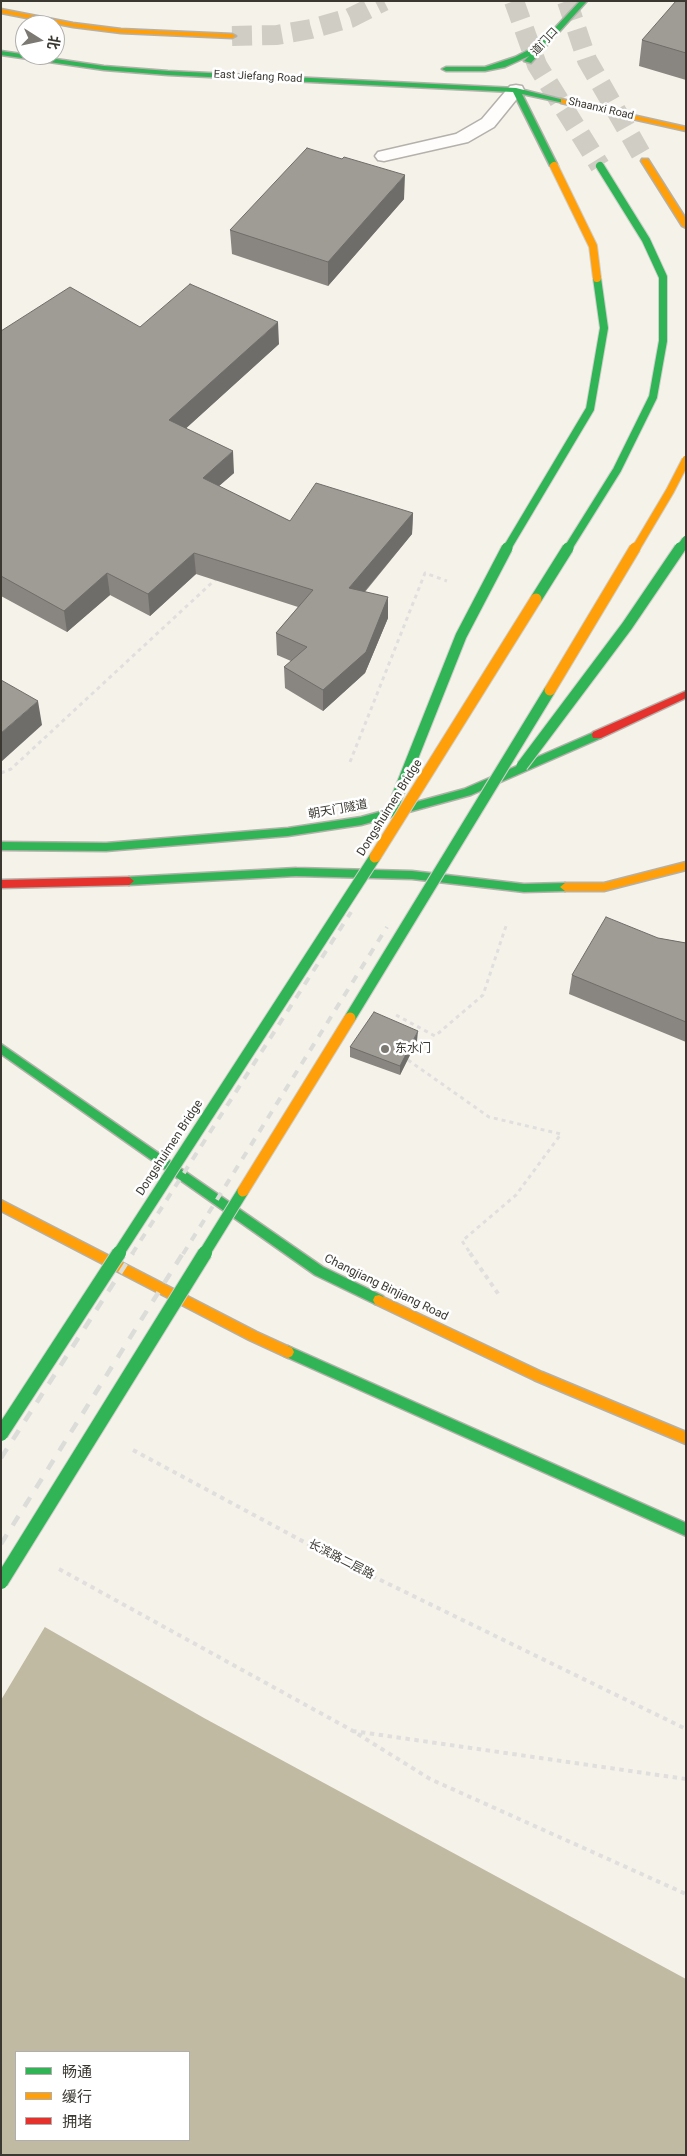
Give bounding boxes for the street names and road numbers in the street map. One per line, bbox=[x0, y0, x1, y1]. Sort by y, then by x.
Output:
street label: 道门口 bbox=[529, 25, 561, 59]
street label: East Jiefang Road bbox=[213, 68, 303, 86]
street label: Shaanxi Road bbox=[567, 95, 635, 123]
street label: Dongshuimen Bridge bbox=[354, 757, 426, 859]
street label: 朝天门隧道 bbox=[307, 798, 369, 822]
street label: Dongshuimen Bridge bbox=[134, 1097, 206, 1199]
street label: Changjiang Binjiang Road bbox=[322, 1252, 450, 1324]
street label: 长滨路二层路 bbox=[306, 1537, 376, 1583]

